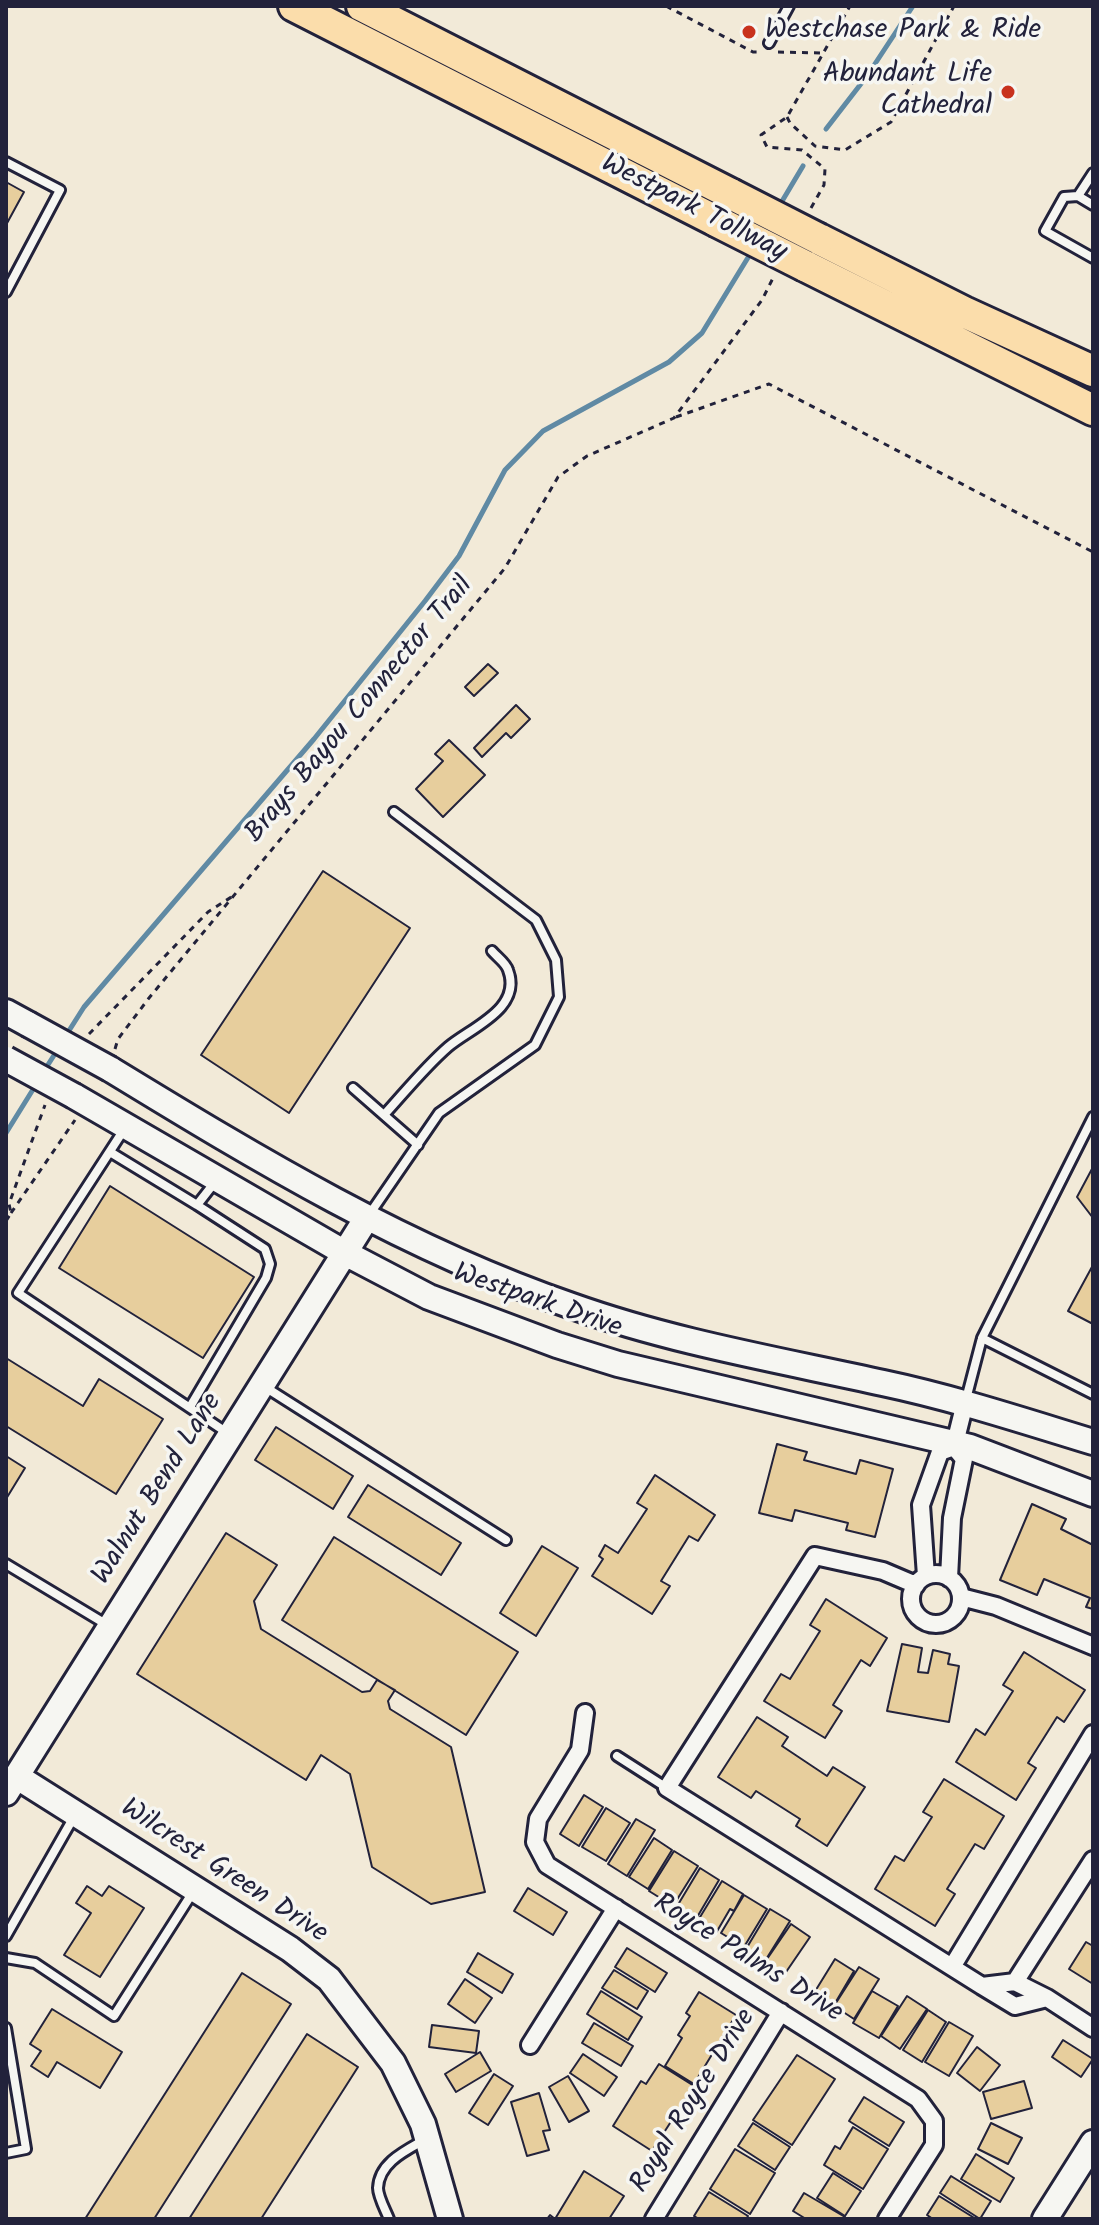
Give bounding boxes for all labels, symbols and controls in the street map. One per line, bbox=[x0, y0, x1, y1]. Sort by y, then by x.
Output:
place label: Westchase Park & Ride bbox=[765, 15, 1041, 49]
marker: Westchase Park & Ride bbox=[740, 23, 758, 41]
place label: Abundant Life Cathedral bbox=[823, 59, 992, 125]
marker: Abundant Life Cathedral bbox=[999, 83, 1017, 101]
street label: Westpark Tollway bbox=[595, 149, 791, 271]
street label: Brays Bayou Connector Trail bbox=[240, 571, 482, 851]
street label: Westpark Drive bbox=[448, 1258, 626, 1348]
street label: Walnut Bend Lane bbox=[87, 1388, 231, 1592]
street label: Wilcrest Green Drive bbox=[113, 1794, 333, 1952]
street label: Royce Palms Drive bbox=[646, 1888, 848, 2032]
street label: Royal Royce Drive bbox=[625, 2004, 765, 2200]

